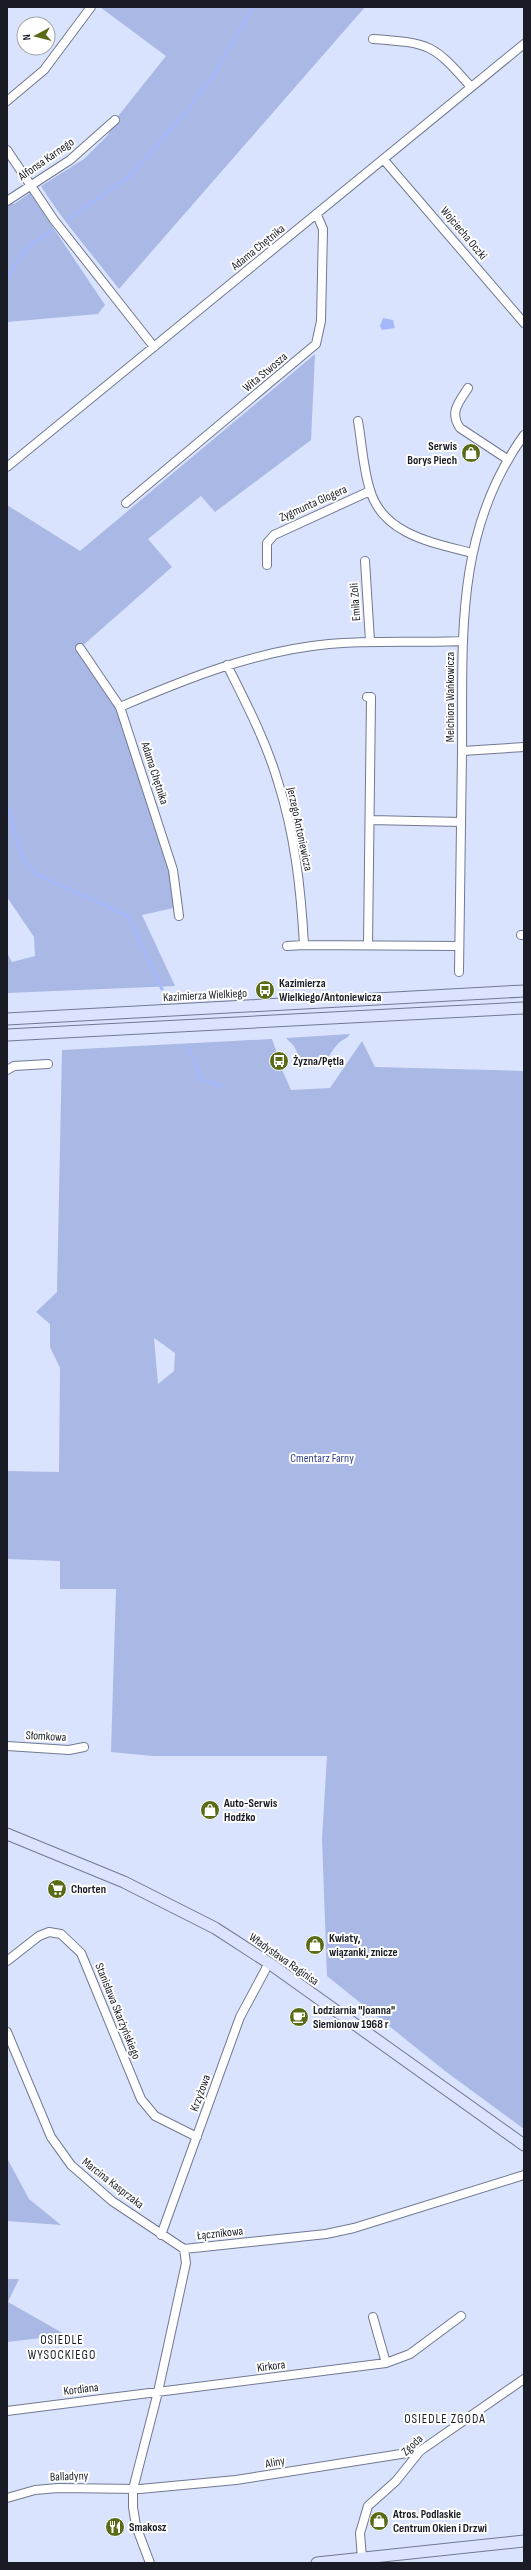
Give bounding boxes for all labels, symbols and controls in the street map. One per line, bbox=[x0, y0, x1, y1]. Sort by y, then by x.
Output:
north arrow bbox=[16, 16, 56, 56]
text: N bbox=[20, 33, 33, 41]
street label: Alfonsa Karnego bbox=[15, 135, 77, 185]
street label: Wojciecha Oczki bbox=[437, 204, 490, 263]
street label: Adama Chętnika bbox=[228, 221, 289, 274]
street label: Wita Stwosza bbox=[240, 349, 291, 395]
place label: Serwis Borys Piech bbox=[407, 439, 457, 468]
shop icon: Serwis Borys Piech bbox=[460, 442, 482, 464]
street label: Zygmunta Glogera bbox=[277, 482, 350, 525]
street label: Emila Zoli bbox=[347, 582, 364, 621]
street label: Melchiora Wańkowicza bbox=[443, 651, 458, 742]
street label: Adama Chętnika bbox=[137, 739, 172, 807]
street label: Jerzego Antoniewicza bbox=[283, 785, 316, 873]
place label: Kazimierza Wielkiego/Antoniewicza bbox=[279, 976, 381, 1005]
bus stop icon: Kazimierza Wielkiego/Antoniewicza bbox=[254, 979, 276, 1001]
street label: Kazimierza Wielkiego bbox=[163, 986, 247, 1005]
bus stop icon: Żyzna/Pętla bbox=[268, 1050, 290, 1072]
place label: Żyzna/Pętla bbox=[293, 1054, 344, 1069]
park label: Cmentarz Farny bbox=[290, 1451, 354, 1466]
street label: Słomkowa bbox=[25, 1728, 67, 1745]
place label: Auto-Serwis Hodźko bbox=[223, 1796, 278, 1825]
shop icon: Auto-Serwis Hodźko bbox=[199, 1799, 221, 1821]
supermarket icon: Chorten bbox=[46, 1878, 68, 1900]
place label: Chorten bbox=[71, 1882, 106, 1897]
street label: Władysława Raginisa bbox=[246, 1930, 322, 1989]
place label: Kwiaty, wiązanki, znicze bbox=[329, 1931, 398, 1960]
shop icon: Kwiaty, wiązanki, znicze bbox=[304, 1934, 326, 1956]
street label: Stanisława Skarżyńskiego bbox=[91, 1961, 144, 2062]
place label: Lodziarnia "Joanna" Siemionow 1968 r bbox=[313, 2003, 395, 2032]
cafe icon: Lodziarnia "Joanna" Siemionow 1968 r bbox=[288, 2006, 310, 2028]
street label: Krzyżowa bbox=[187, 2072, 214, 2114]
street label: Marcina Kasprzaka bbox=[79, 2155, 147, 2212]
street label: Łącznikowa bbox=[195, 2224, 244, 2243]
district label: OSIEDLE WYSOCKIEGO bbox=[28, 2332, 96, 2363]
street label: Kirkora bbox=[256, 2357, 286, 2376]
street label: Kordiana bbox=[63, 2380, 100, 2399]
district label: OSIEDLE ZGODA bbox=[404, 2411, 486, 2427]
street label: Zgoda bbox=[398, 2431, 427, 2459]
street label: Aliny bbox=[263, 2453, 286, 2472]
street label: Balladyny bbox=[50, 2468, 89, 2485]
place label: Atros. Podlaskie Centrum Okien i Drzwi bbox=[392, 2507, 487, 2536]
shop icon: Atros. Podlaskie Centrum Okien i Drzwi bbox=[368, 2510, 390, 2532]
restaurant icon: Smakosz bbox=[104, 2516, 126, 2538]
place label: Smakosz bbox=[129, 2520, 167, 2535]

